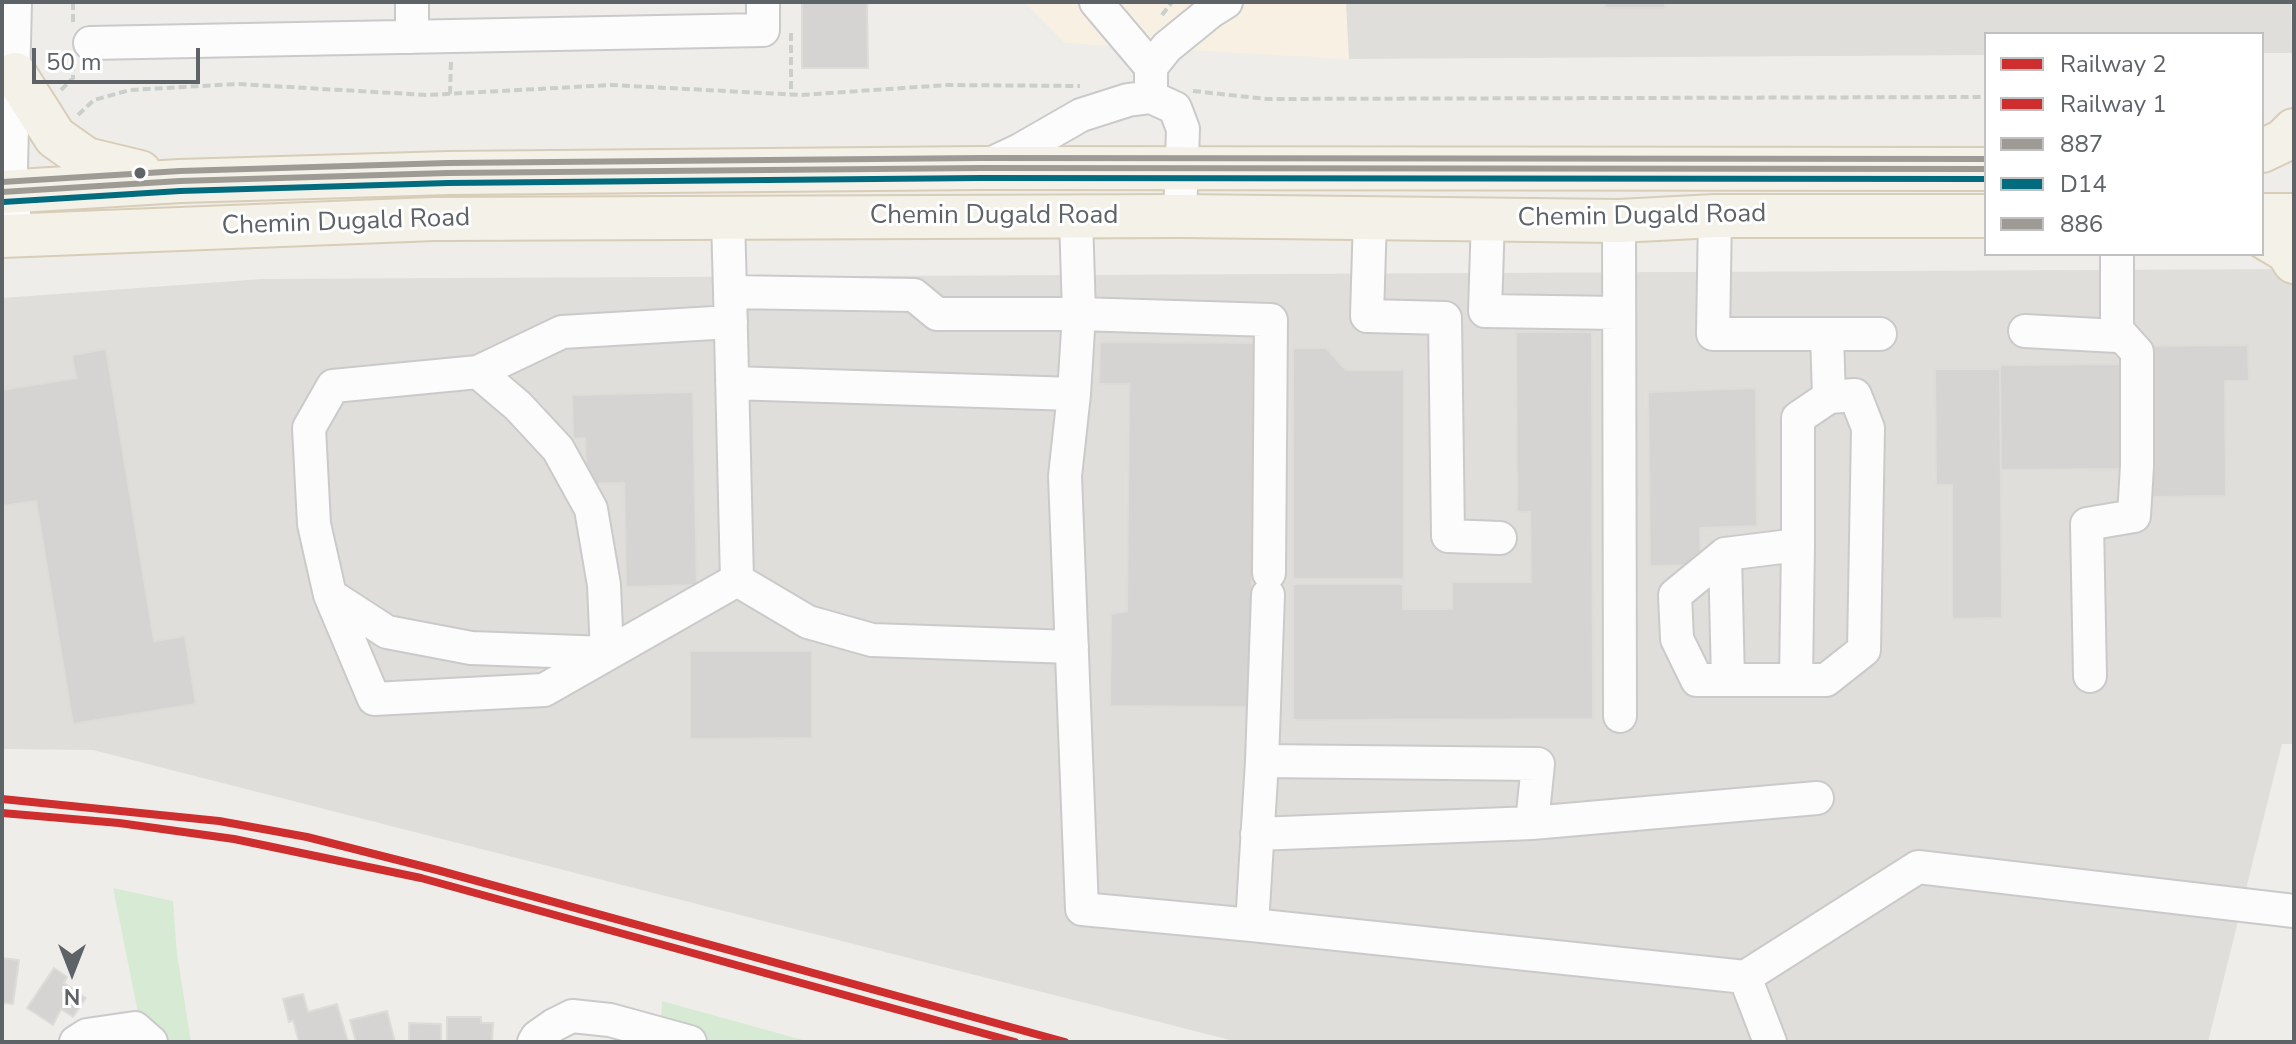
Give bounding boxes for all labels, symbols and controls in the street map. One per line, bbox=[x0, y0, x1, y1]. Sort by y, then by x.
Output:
scale bar bbox=[36, 32, 204, 82]
legend bbox=[1984, 32, 2264, 256]
text: 50 m bbox=[46, 46, 102, 78]
text: Railway 2 bbox=[2060, 48, 2167, 80]
text: Railway 1 bbox=[2060, 88, 2167, 120]
text: 887 bbox=[2060, 128, 2103, 160]
unlabelled marker bbox=[132, 165, 148, 181]
text: D14 bbox=[2060, 168, 2107, 200]
street label: Chemin Dugald Road bbox=[1517, 199, 1767, 235]
street label: Chemin Dugald Road bbox=[870, 201, 1118, 233]
street label: Chemin Dugald Road bbox=[221, 203, 471, 243]
text: 886 bbox=[2060, 208, 2103, 240]
north arrow bbox=[32, 932, 112, 1012]
text: N bbox=[64, 981, 80, 1011]

